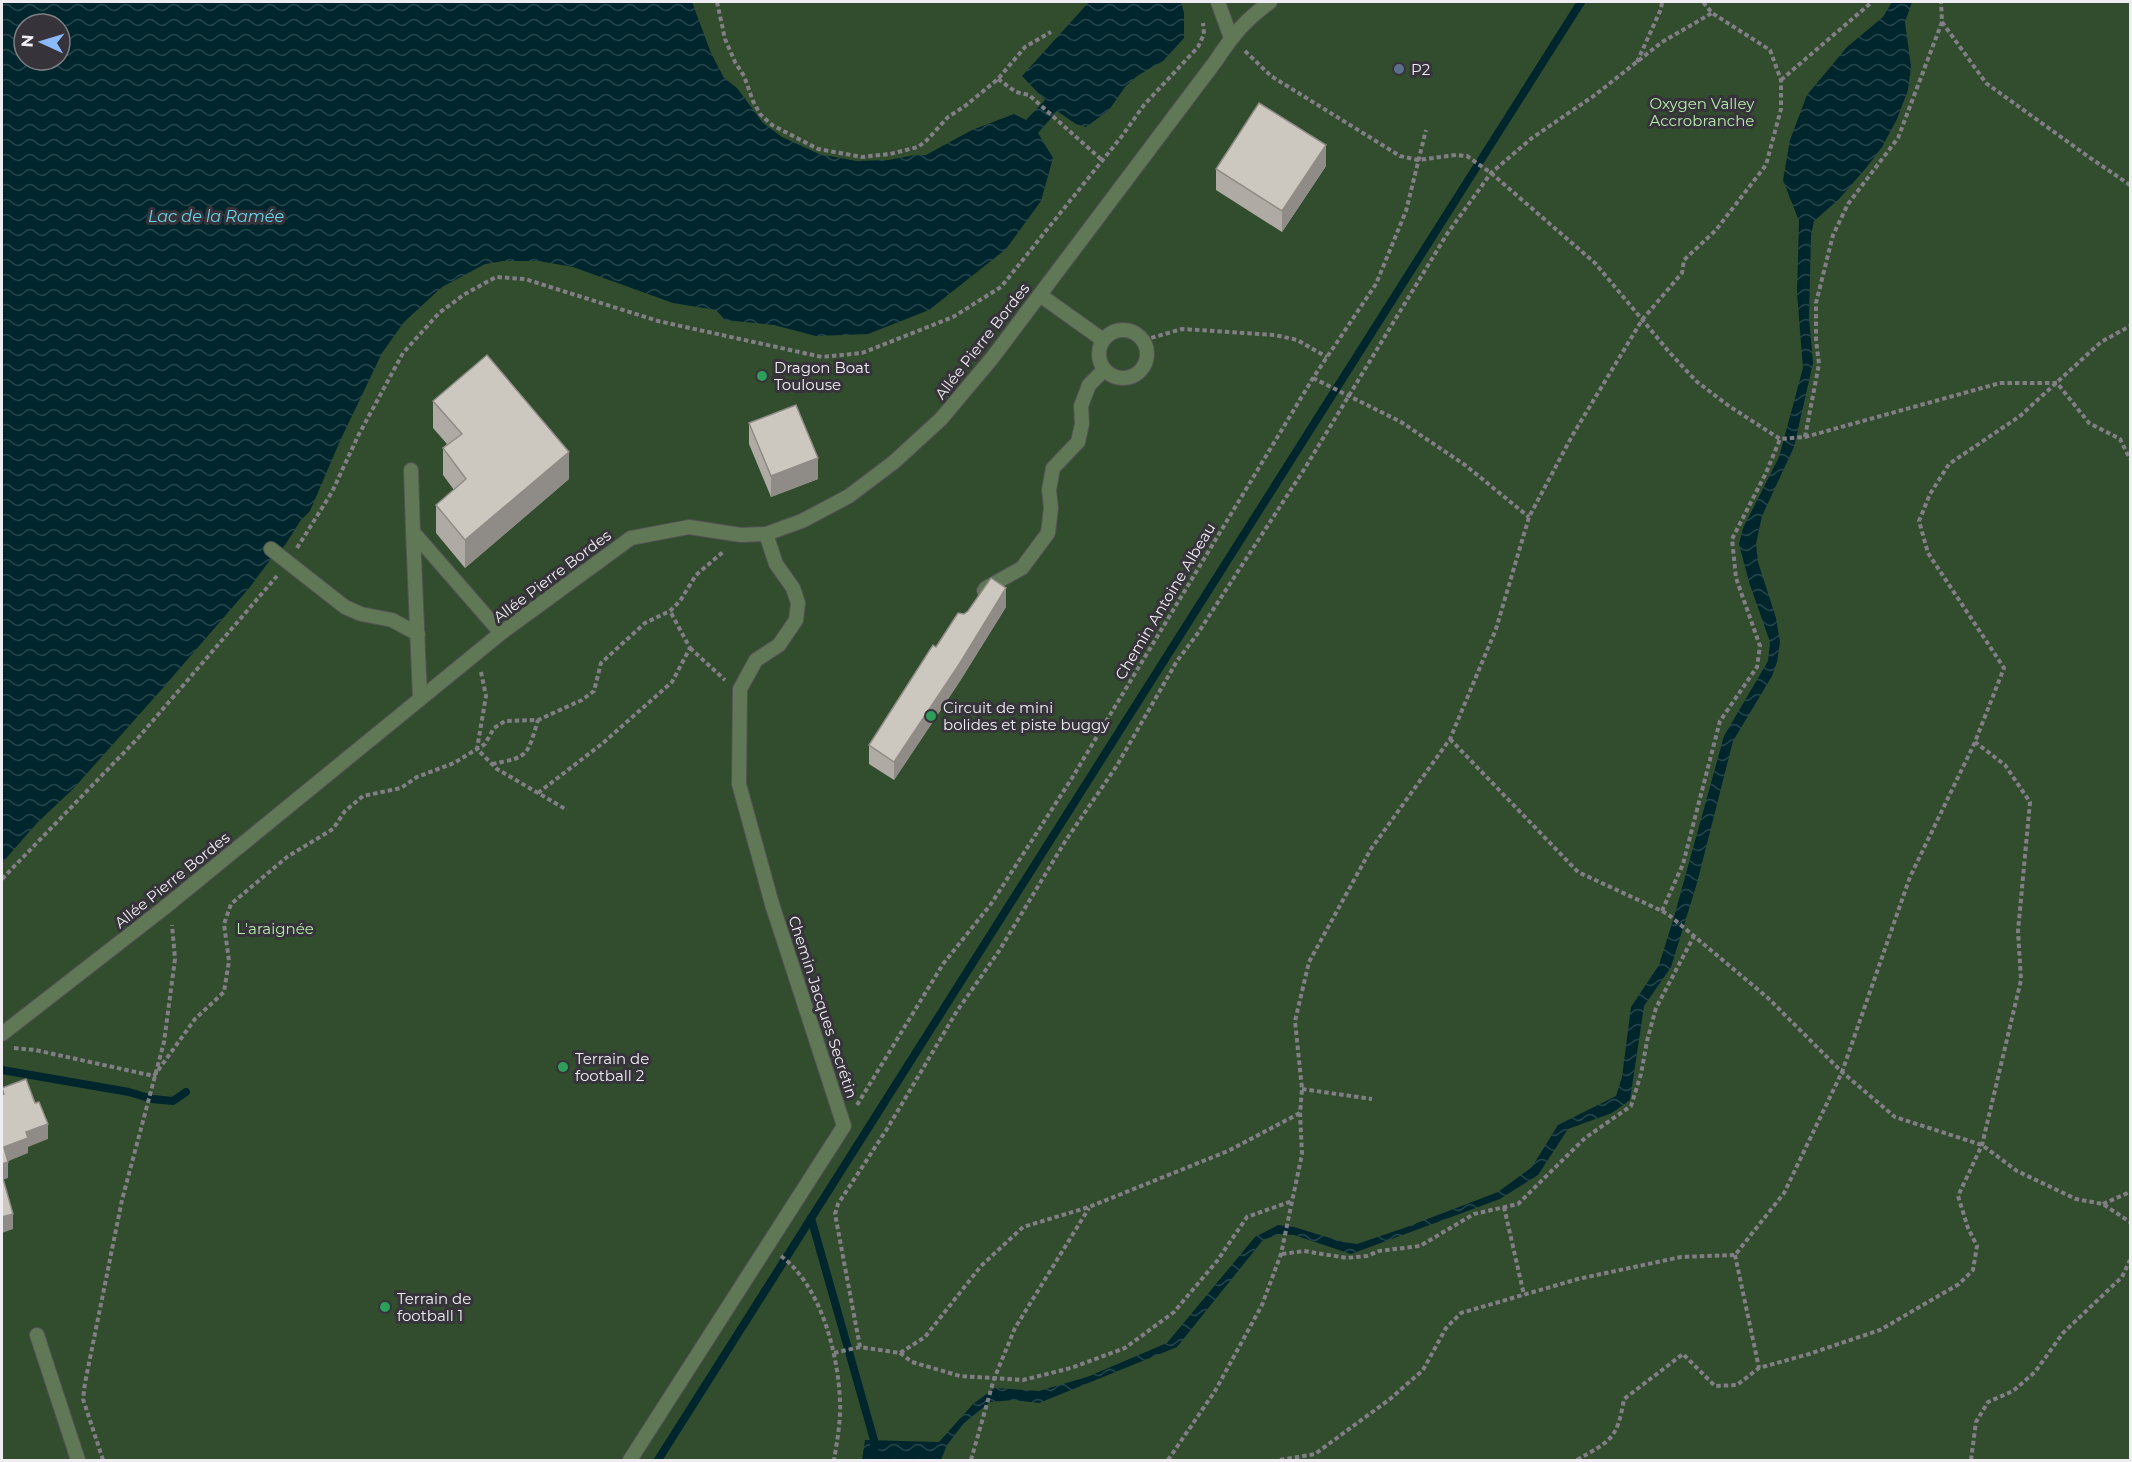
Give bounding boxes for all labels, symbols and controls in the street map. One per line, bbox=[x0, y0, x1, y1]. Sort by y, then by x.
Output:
north arrow bbox=[12, 12, 72, 72]
text: N bbox=[18, 34, 37, 48]
place label: P2 bbox=[1411, 60, 1430, 79]
marker: P2 bbox=[1392, 62, 1406, 76]
park label: Oxygen Valley Accrobranche bbox=[1650, 94, 1755, 130]
water label: Lac de la Ramée bbox=[148, 207, 284, 226]
street label: Allée Pierre Bordes bbox=[931, 279, 1033, 403]
place label: Dragon Boat Toulouse bbox=[774, 358, 870, 394]
marker: Dragon Boat Toulouse bbox=[755, 369, 769, 383]
street label: Chemin Antoine Albeau bbox=[1111, 519, 1219, 683]
street label: Allée Pierre Bordes bbox=[489, 526, 615, 626]
place label: Circuit de mini bolides et piste buggy bbox=[943, 698, 1110, 734]
marker: Circuit de mini bolides et piste buggy bbox=[924, 709, 938, 723]
street label: Allée Pierre Bordes bbox=[111, 828, 233, 932]
street label: Chemin Jacques Secrétin bbox=[784, 913, 862, 1101]
park label: L'araignée bbox=[236, 919, 314, 938]
place label: Terrain de football 2 bbox=[575, 1049, 649, 1085]
marker: Terrain de football 2 bbox=[556, 1060, 570, 1074]
place label: Terrain de football 1 bbox=[397, 1289, 471, 1325]
marker: Terrain de football 1 bbox=[378, 1300, 392, 1314]

